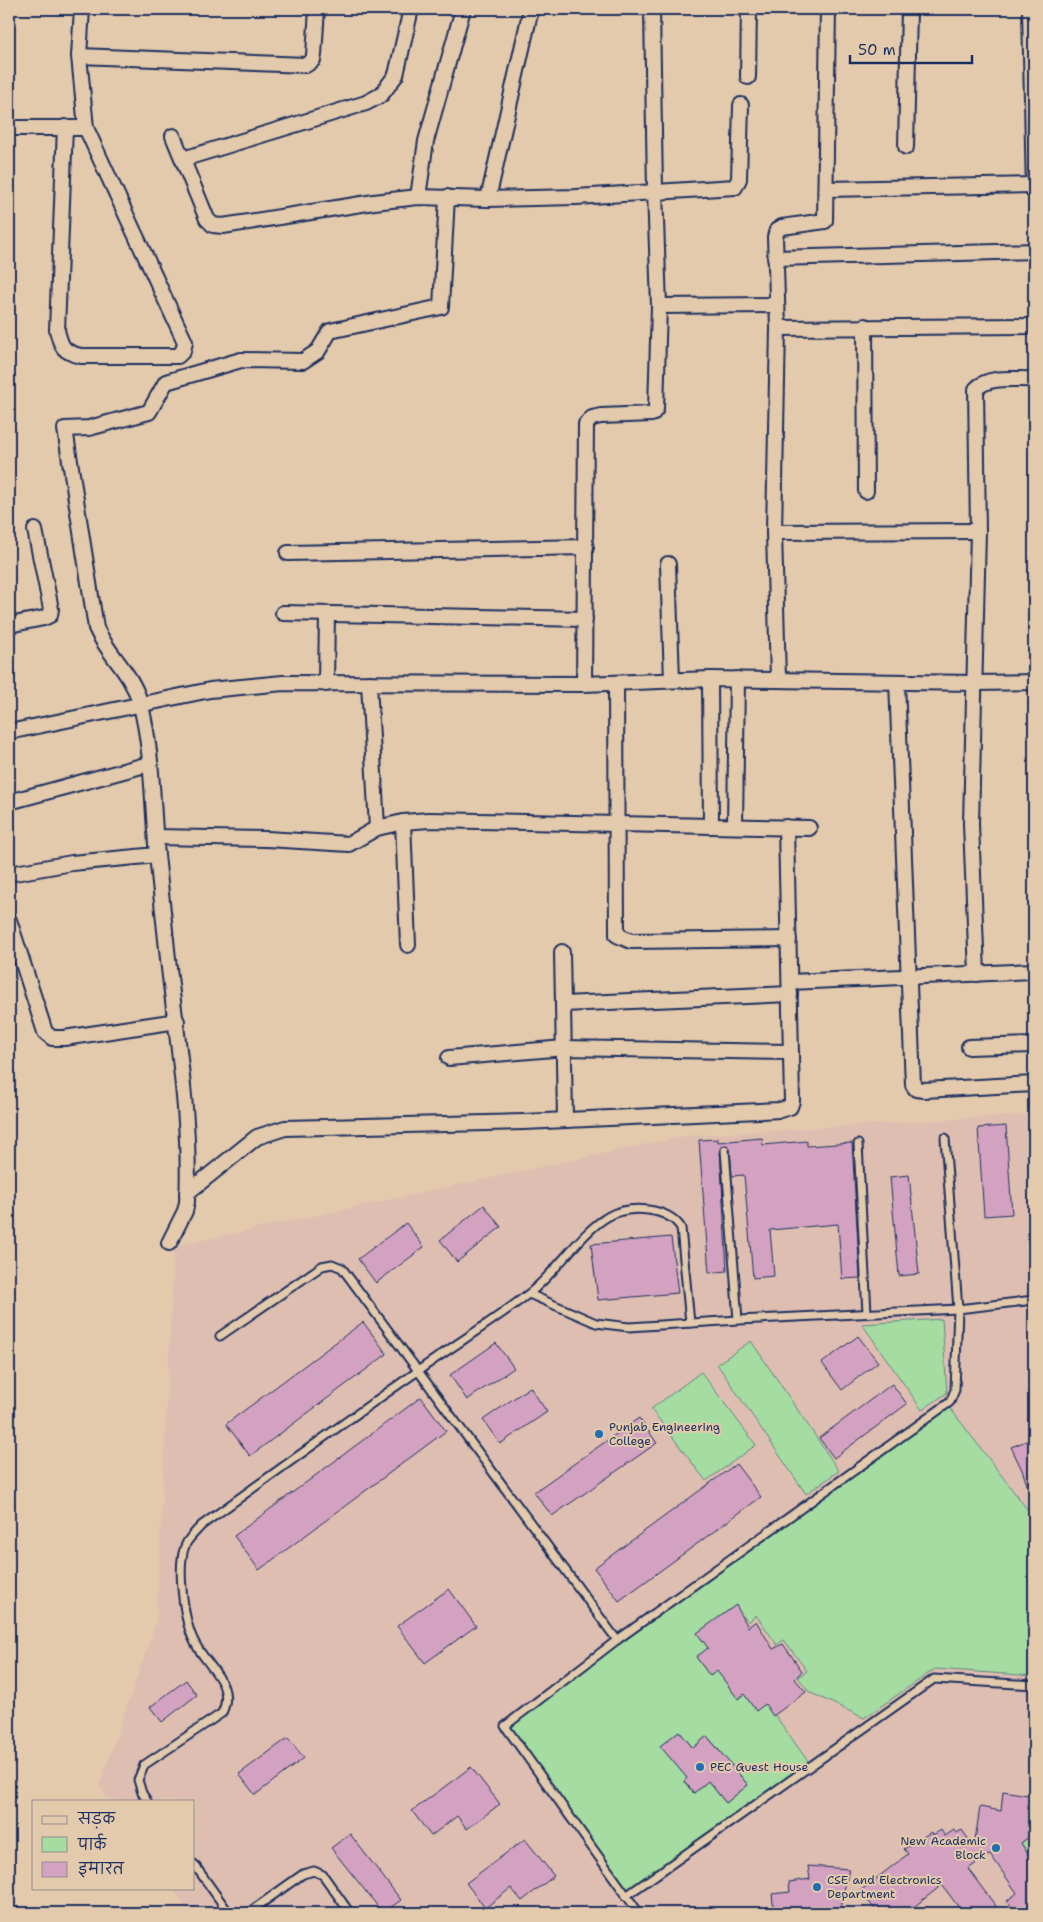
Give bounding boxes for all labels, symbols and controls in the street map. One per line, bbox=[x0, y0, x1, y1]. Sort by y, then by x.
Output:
scale bar bbox=[850, 32, 973, 64]
text: 50 m bbox=[858, 40, 896, 60]
place label: Punjab Engineering College bbox=[609, 1419, 720, 1449]
marker: Punjab Engineering College bbox=[593, 1428, 605, 1440]
place label: PEC Guest House bbox=[710, 1759, 809, 1775]
marker: PEC Guest House bbox=[694, 1761, 706, 1773]
legend bbox=[32, 1800, 195, 1890]
text: सड़क bbox=[77, 1809, 116, 1829]
text: पार्क bbox=[77, 1833, 108, 1855]
place label: New Academic Block bbox=[900, 1833, 986, 1863]
marker: New Academic Block bbox=[990, 1842, 1002, 1854]
text: इमारत bbox=[78, 1859, 125, 1879]
place label: CSE and Electronics Department bbox=[827, 1872, 942, 1902]
marker: CSE and Electronics Department bbox=[811, 1881, 823, 1893]

